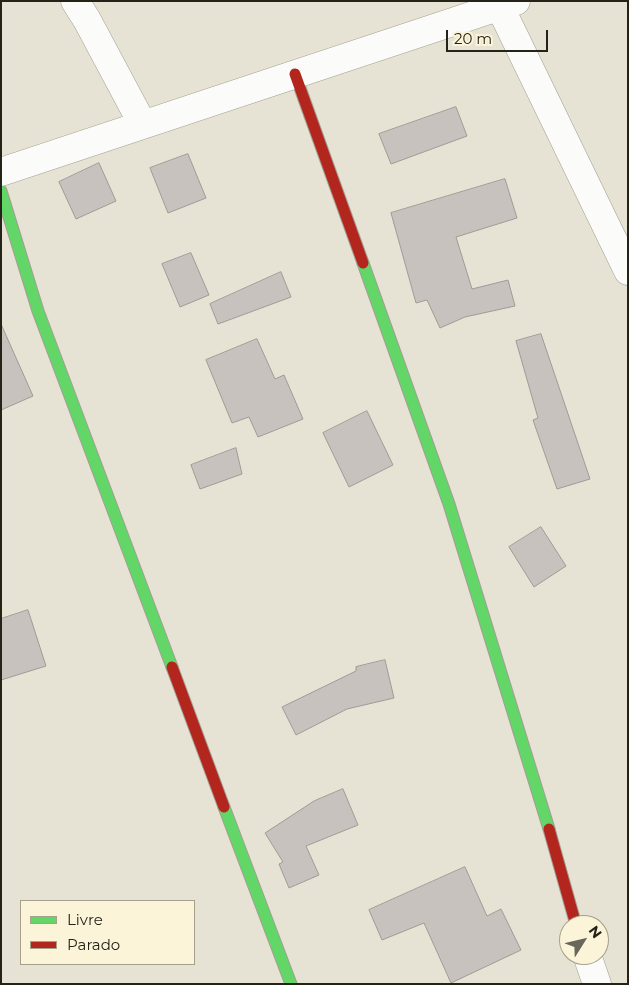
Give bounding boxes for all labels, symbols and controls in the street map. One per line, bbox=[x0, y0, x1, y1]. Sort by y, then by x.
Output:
scale bar bbox=[449, 20, 552, 52]
text: 20 m bbox=[454, 29, 492, 48]
legend bbox=[20, 900, 195, 965]
text: Livre bbox=[67, 910, 103, 929]
north arrow bbox=[559, 915, 609, 965]
text: N bbox=[585, 922, 606, 942]
text: Parado bbox=[67, 935, 120, 954]

